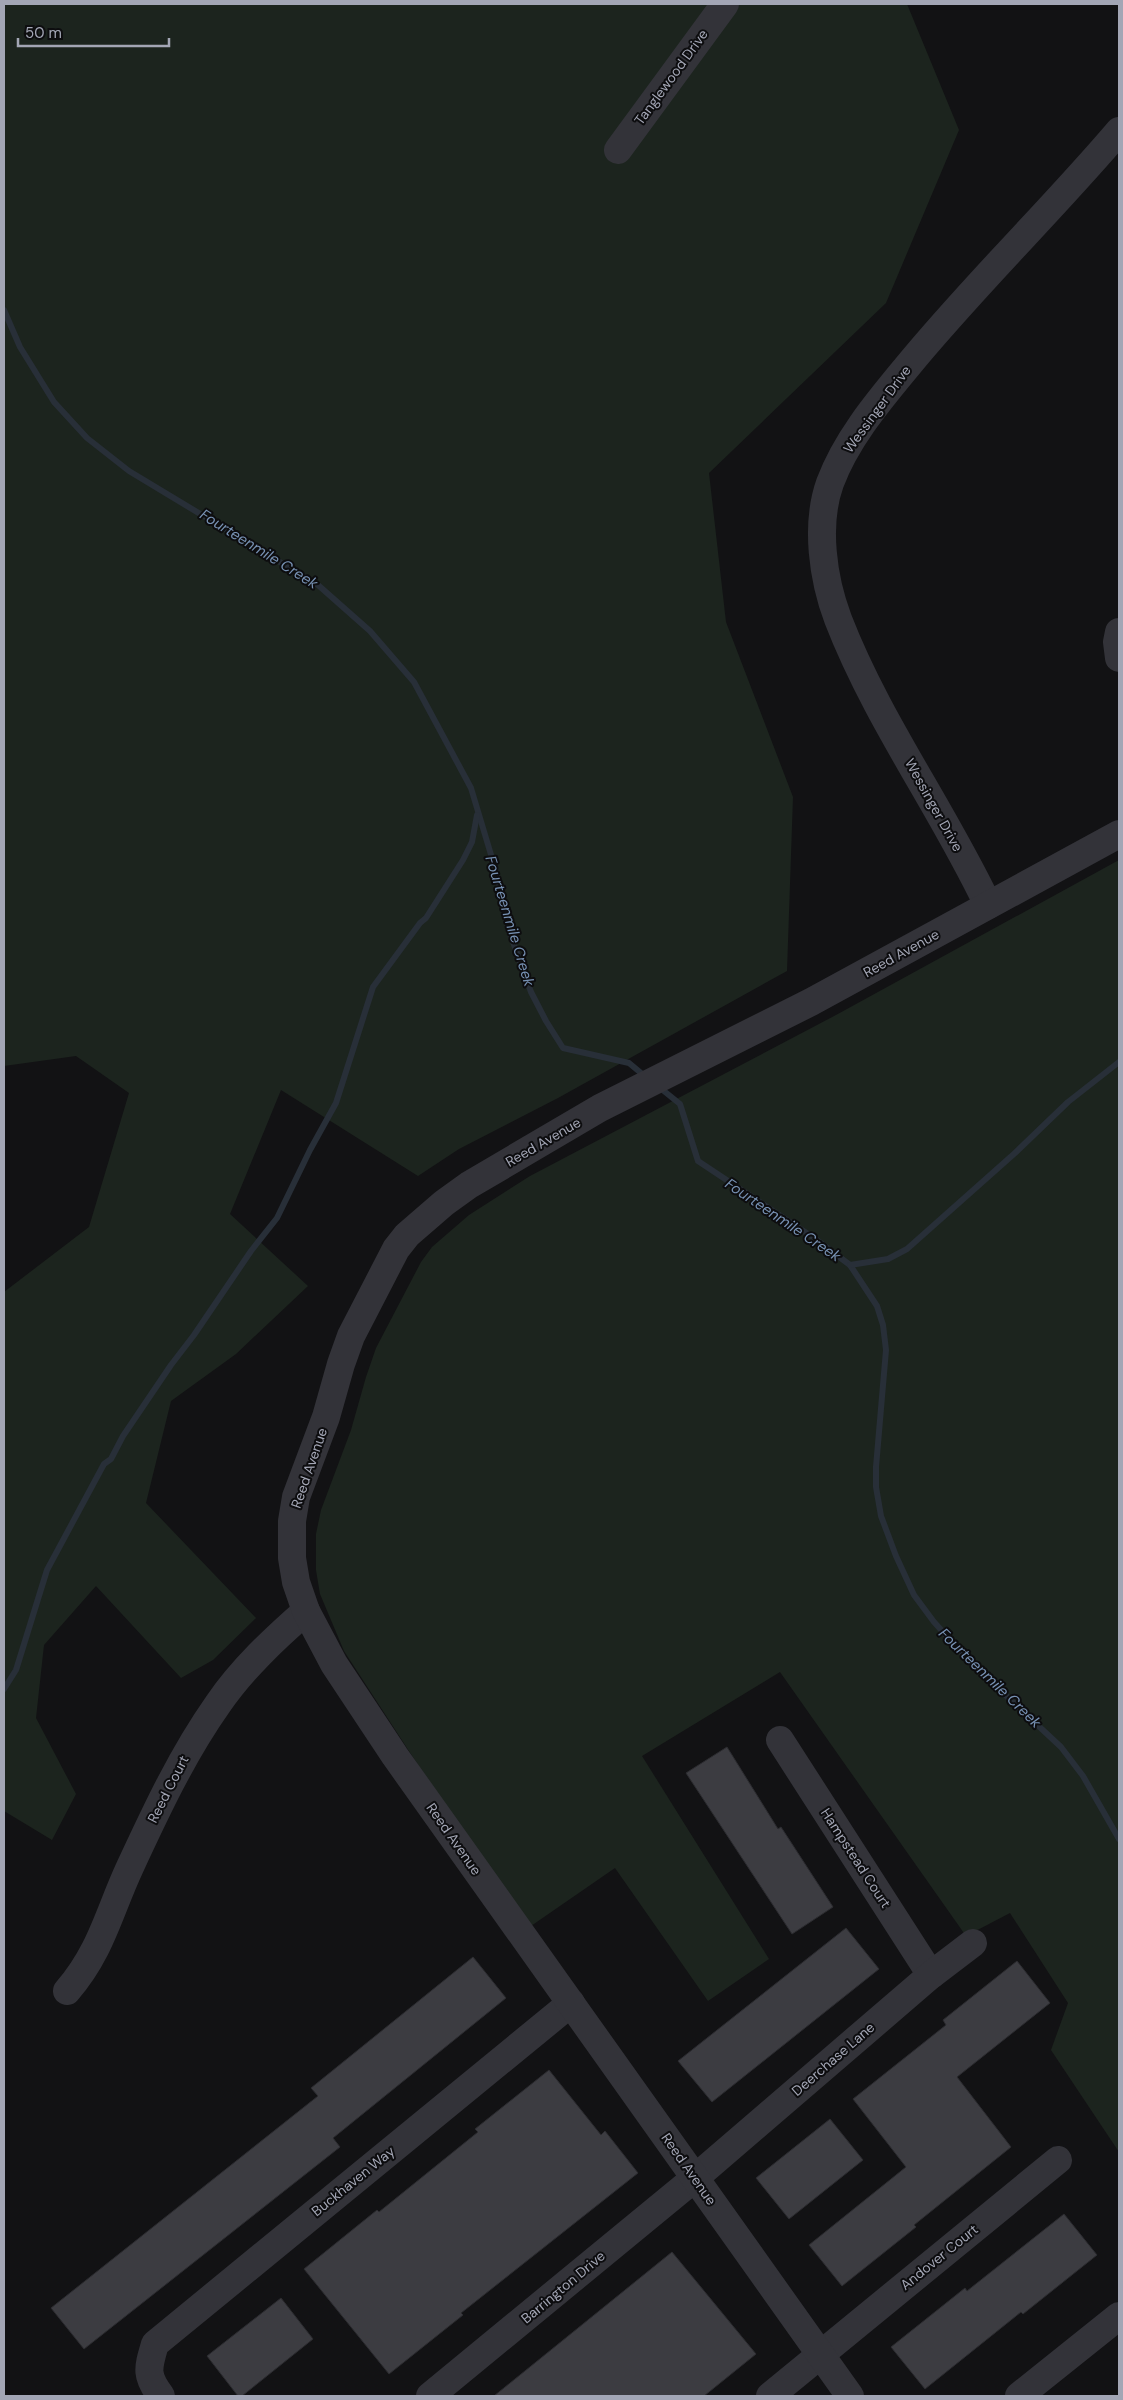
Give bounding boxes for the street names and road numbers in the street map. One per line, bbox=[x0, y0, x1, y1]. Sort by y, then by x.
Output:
street label: Tanglewood Drive bbox=[630, 26, 712, 128]
street label: Wessinger Drive bbox=[839, 362, 915, 456]
street label: Wessinger Drive bbox=[901, 755, 967, 855]
street label: Reed Avenue bbox=[860, 925, 942, 981]
street label: Reed Avenue bbox=[502, 1113, 584, 1171]
street label: Reed Avenue bbox=[287, 1425, 331, 1511]
street label: Reed Court bbox=[143, 1752, 193, 1826]
street label: Reed Avenue bbox=[423, 1799, 485, 1879]
street label: Hampstead Court bbox=[817, 1805, 895, 1911]
street label: Deerchase Lane bbox=[788, 2018, 878, 2100]
street label: Reed Avenue bbox=[658, 2129, 720, 2209]
street label: Buckhaven Way bbox=[308, 2142, 398, 2220]
street label: Andover Court bbox=[896, 2220, 982, 2294]
street label: Barrington Drive bbox=[517, 2247, 609, 2327]

